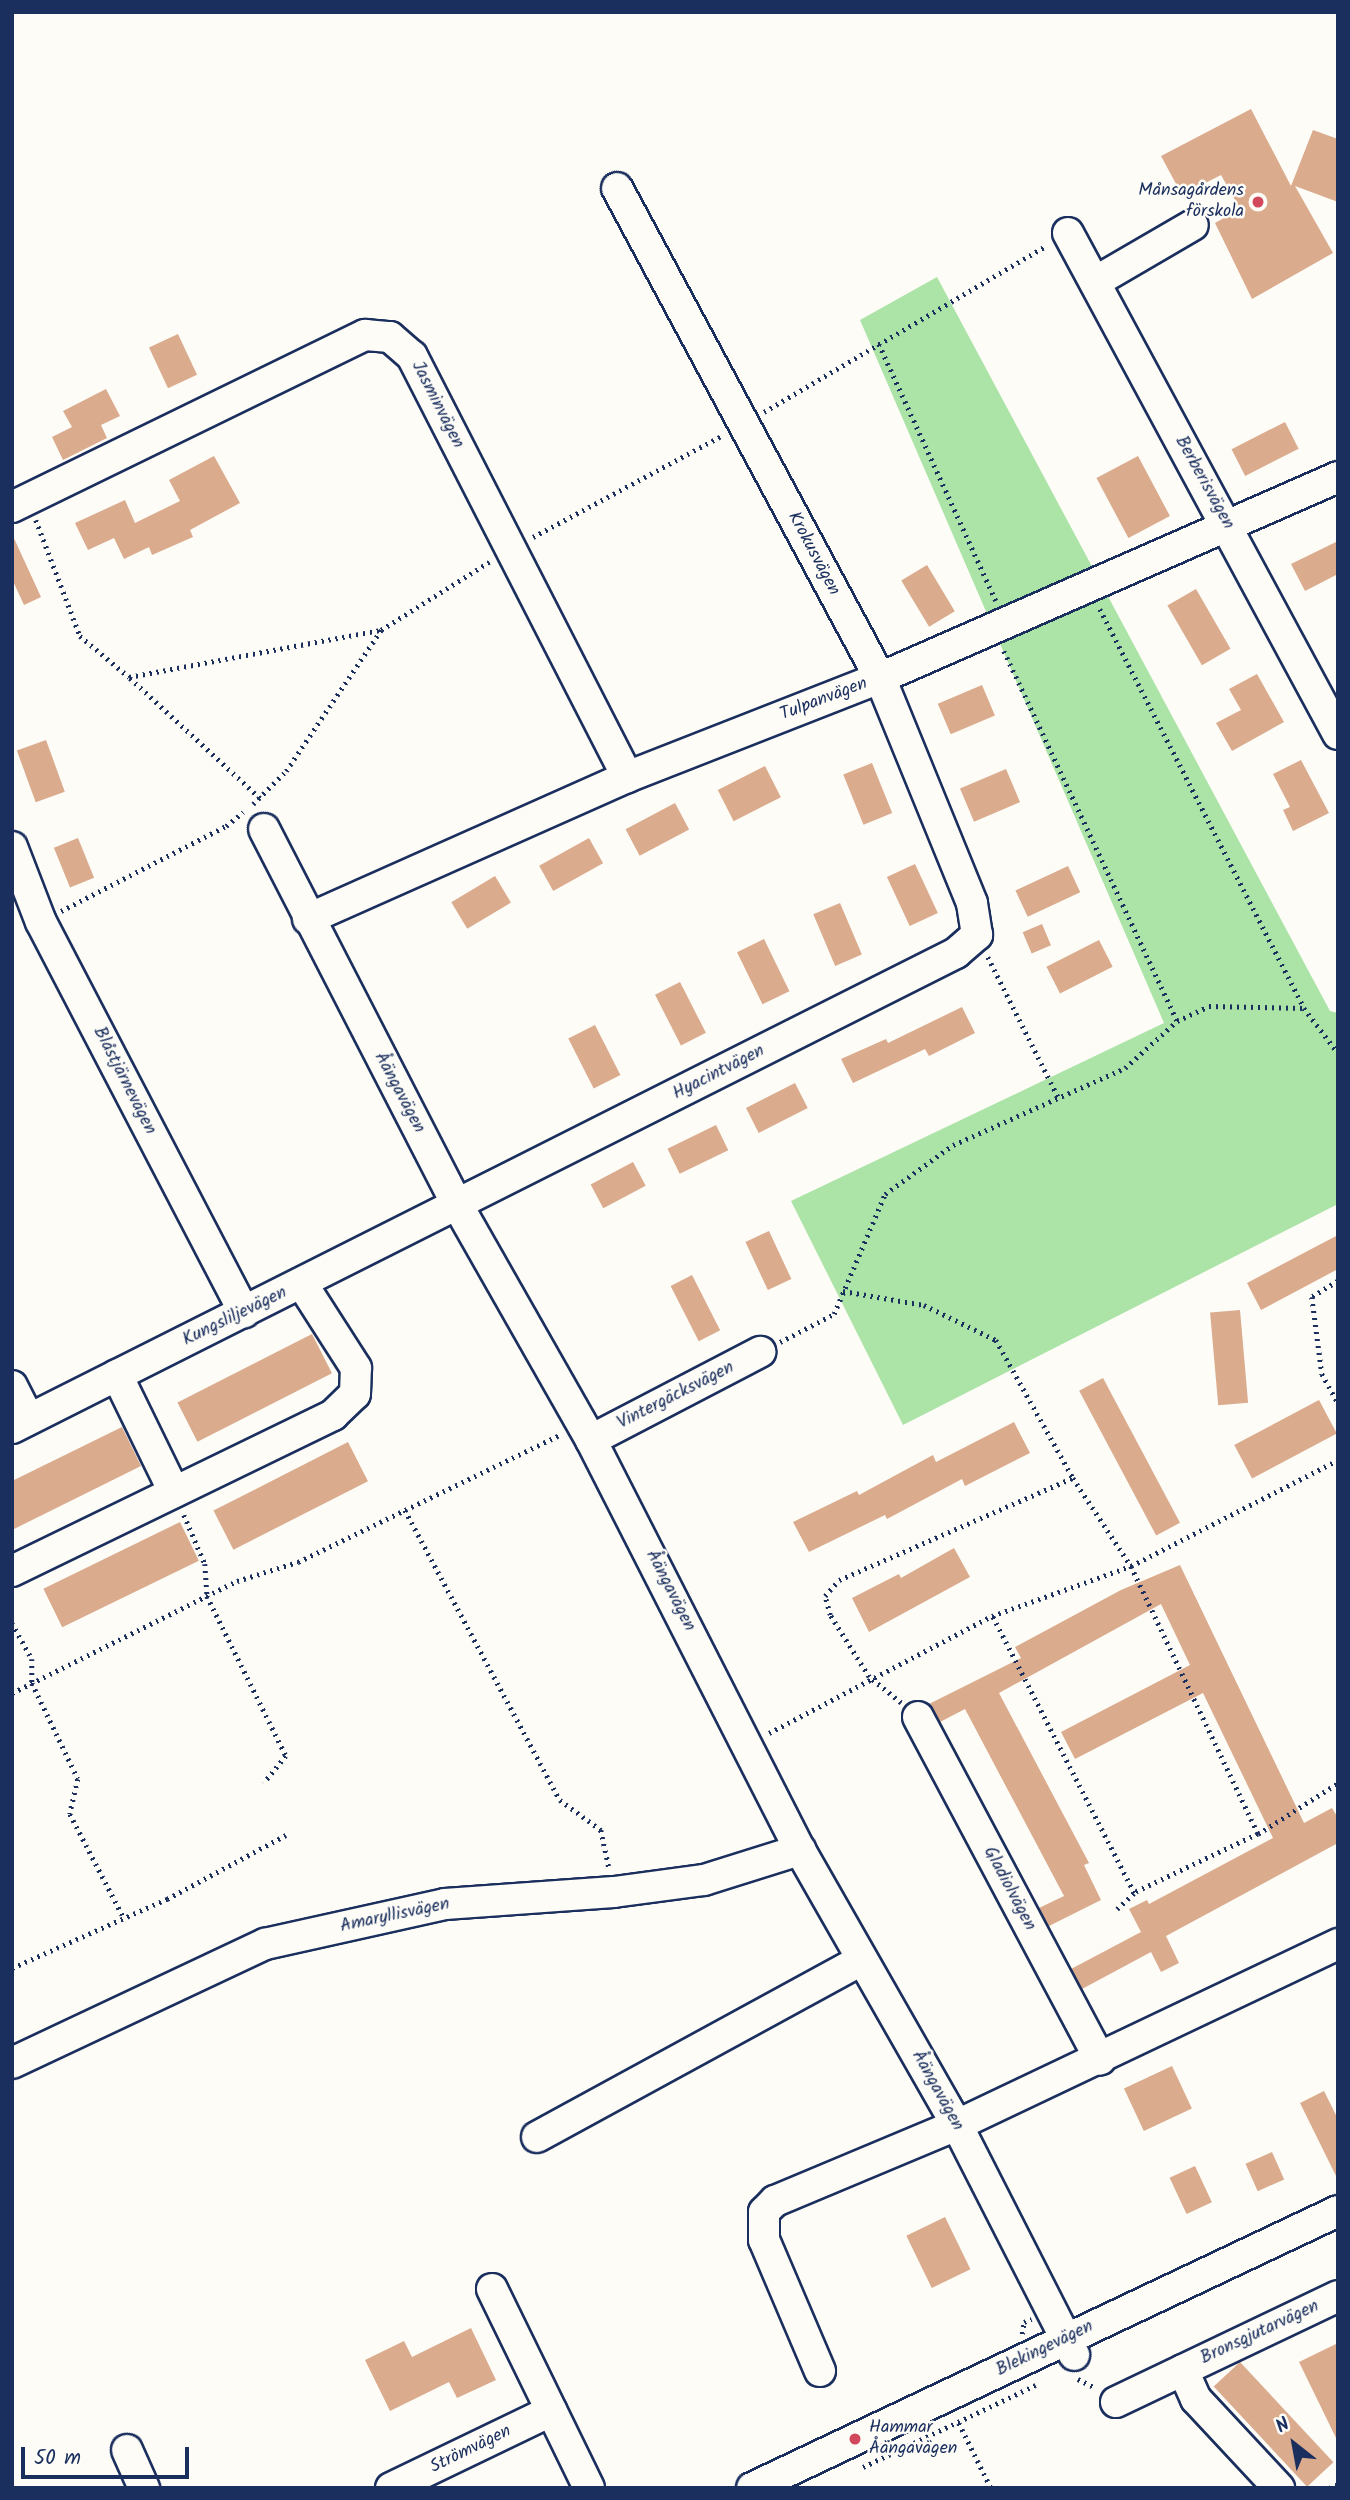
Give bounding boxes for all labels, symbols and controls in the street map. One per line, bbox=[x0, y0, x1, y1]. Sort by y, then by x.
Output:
place label: Månsagårdens förskola bbox=[1138, 181, 1244, 224]
marker: Månsagårdens förskola bbox=[1250, 194, 1266, 210]
street label: Jasminvägen bbox=[406, 358, 468, 452]
street label: Berberisvägen bbox=[1170, 433, 1238, 533]
street label: Krokusvägen bbox=[782, 508, 844, 600]
street label: Tulpanvägen bbox=[777, 673, 871, 727]
street label: Blåstjärnevägen bbox=[88, 1023, 160, 1139]
street label: Hyacintvägen bbox=[669, 1041, 769, 1105]
street label: Åängavägen bbox=[369, 1049, 429, 1137]
street label: Kungsliljevägen bbox=[179, 1282, 291, 1352]
street label: Vintergäcksvägen bbox=[614, 1357, 738, 1435]
street label: Åängavägen bbox=[640, 1547, 700, 1635]
street label: Gladiolvägen bbox=[978, 1843, 1040, 1935]
street label: Amaryllisvägen bbox=[338, 1894, 452, 1938]
street label: Åängavägen bbox=[906, 2047, 968, 2135]
street label: Bronsgjutarvägen bbox=[1197, 2296, 1323, 2370]
street label: Blekingevägen bbox=[993, 2316, 1097, 2382]
north arrow bbox=[1259, 2409, 1329, 2479]
text: N bbox=[1270, 2410, 1296, 2442]
place label: Hammar Åängavägen bbox=[869, 2418, 957, 2460]
street label: Strömvägen bbox=[427, 2421, 515, 2479]
marker: Hammar Åängavägen bbox=[847, 2431, 863, 2447]
scale bar bbox=[24, 2434, 192, 2478]
text: 50 m bbox=[34, 2442, 81, 2475]

